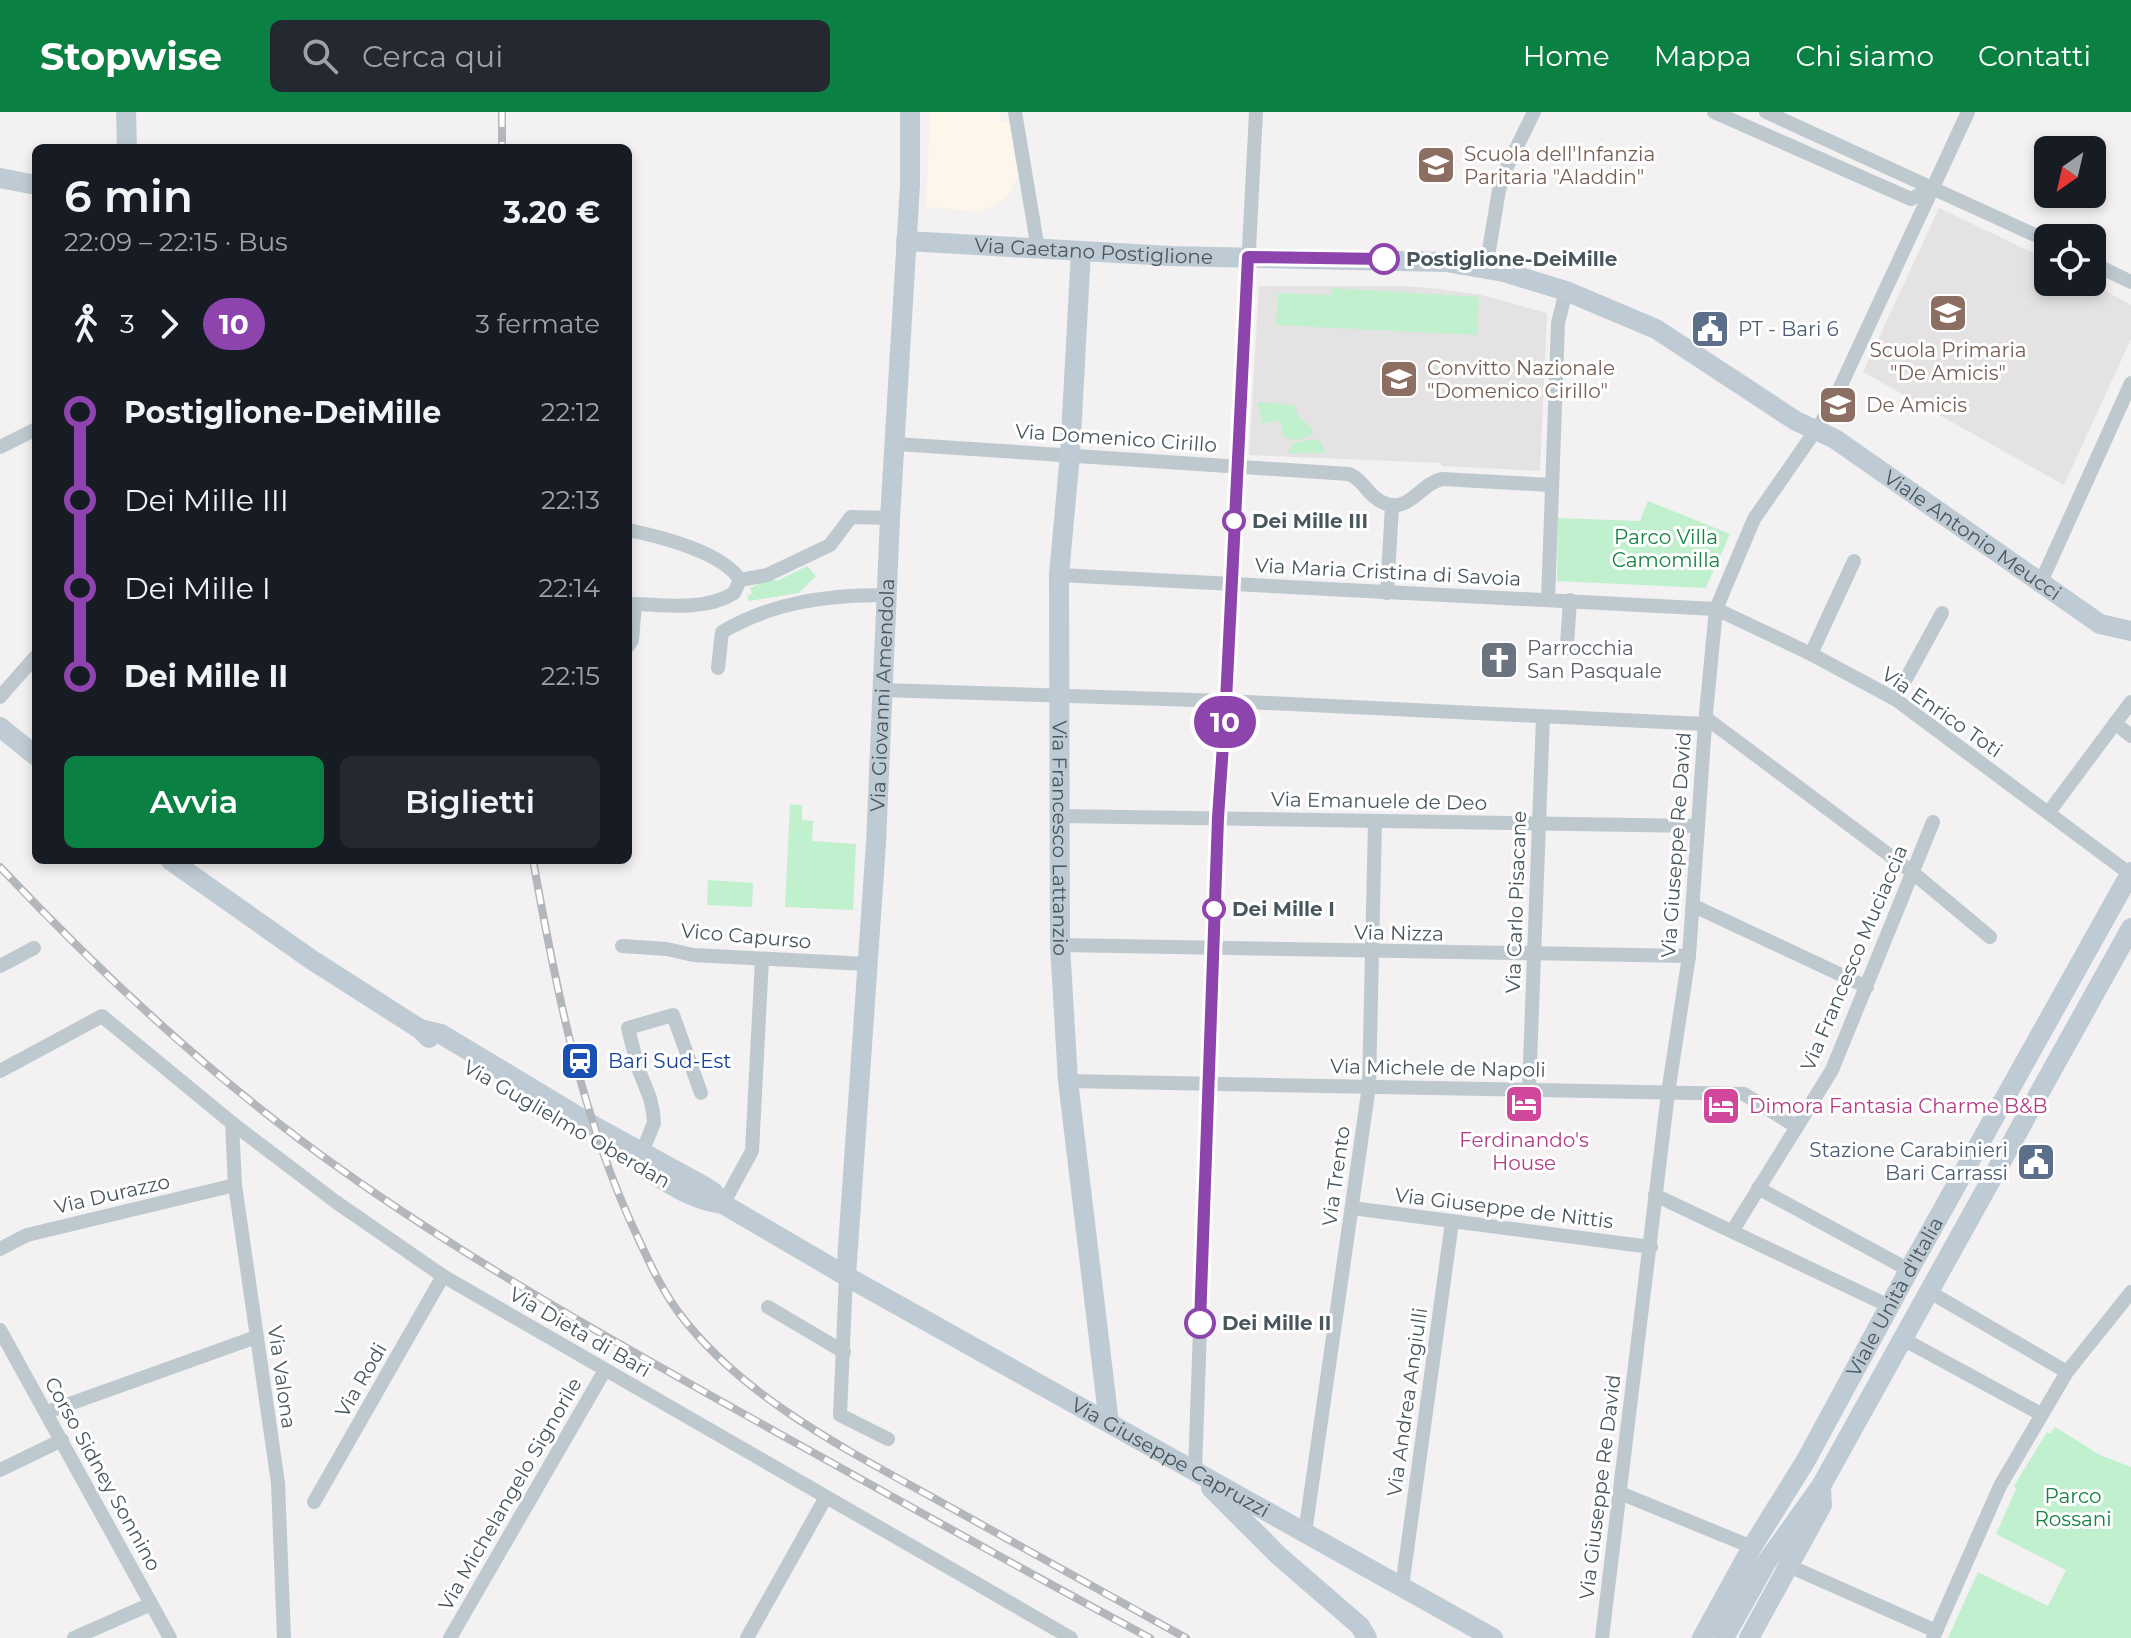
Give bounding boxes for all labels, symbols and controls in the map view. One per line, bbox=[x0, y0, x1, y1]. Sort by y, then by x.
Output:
search box bbox=[270, 20, 830, 92]
text: Stopwise bbox=[40, 33, 222, 80]
icon: search bbox=[298, 34, 342, 78]
text: Cerca qui bbox=[362, 38, 503, 75]
text: Home bbox=[1523, 39, 1610, 73]
text: Mappa bbox=[1654, 39, 1751, 73]
text: Chi siamo bbox=[1795, 39, 1934, 73]
text: Contatti bbox=[1978, 39, 2091, 73]
north arrow bbox=[2034, 136, 2106, 208]
map controls bbox=[2034, 136, 2106, 296]
place label: Scuola dell'Infanzia Paritaria "Aladdin" bbox=[1464, 142, 1655, 189]
school or university icon: Scuola dell'Infanzia Paritaria "Aladdin" bbox=[1415, 144, 1457, 186]
text: 6 min bbox=[64, 169, 193, 223]
text: 3.20 € bbox=[503, 194, 600, 231]
button: locate bbox=[2034, 224, 2106, 296]
text: 22:09 – 22:15 · Bus bbox=[64, 226, 288, 258]
street label: Via Gaetano Postiglione bbox=[974, 233, 1213, 269]
marker: Postiglione-DeiMille bbox=[1369, 244, 1399, 274]
place label: Postiglione-DeiMille bbox=[1406, 247, 1617, 271]
school or university icon: Scuola Primaria "De Amicis" bbox=[1927, 292, 1969, 334]
icon: walk bbox=[64, 302, 108, 346]
icon: forward bbox=[147, 302, 191, 346]
text: 10 bbox=[219, 307, 249, 341]
text: 3 bbox=[120, 308, 135, 340]
text: 3 fermate bbox=[475, 308, 600, 340]
public building icon: PT - Bari 6 bbox=[1689, 308, 1731, 350]
place label: PT - Bari 6 bbox=[1738, 317, 1839, 341]
place label: Scuola Primaria "De Amicis" bbox=[1869, 338, 2027, 385]
place label: Convitto Nazionale "Domenico Cirillo" bbox=[1427, 356, 1615, 403]
school or university icon: Convitto Nazionale "Domenico Cirillo" bbox=[1378, 358, 1420, 400]
school or university icon: De Amicis bbox=[1817, 384, 1859, 426]
place label: De Amicis bbox=[1866, 393, 1967, 417]
text: Postiglione-DeiMille bbox=[124, 394, 441, 431]
text: 22:12 bbox=[541, 396, 600, 428]
street label: Via Domenico Cirillo bbox=[1014, 419, 1218, 457]
street label: Viale Antonio Meucci bbox=[1879, 465, 2066, 605]
text: Dei Mille III bbox=[124, 482, 289, 519]
text: 22:13 bbox=[541, 484, 600, 516]
place label: Dei Mille III bbox=[1252, 509, 1368, 533]
marker: Dei Mille III bbox=[1223, 510, 1245, 532]
park label: Parco Villa Camomilla bbox=[1612, 525, 1720, 572]
street label: Via Maria Cristina di Savoia bbox=[1254, 553, 1522, 591]
text: Dei Mille I bbox=[124, 570, 271, 607]
text: 22:14 bbox=[538, 572, 600, 604]
street label: Via Giovanni Amendola bbox=[865, 578, 899, 812]
place label: Parrocchia San Pasquale bbox=[1527, 636, 1662, 683]
church icon: Parrocchia San Pasquale bbox=[1478, 639, 1520, 681]
text: Dei Mille II bbox=[124, 658, 288, 695]
text: 22:15 bbox=[541, 660, 600, 692]
street label: Via Enrico Toti bbox=[1877, 662, 2007, 762]
line badge: 10 bbox=[1189, 696, 1261, 748]
text: 10 bbox=[1210, 705, 1240, 739]
street label: Via Francesco Lattanzio bbox=[1047, 720, 1073, 957]
street label: Via Giuseppe Re David bbox=[1656, 731, 1696, 959]
button: Avvia bbox=[64, 756, 324, 848]
button: Biglietti bbox=[340, 756, 600, 848]
street label: Via Emanuele de Deo bbox=[1271, 787, 1487, 815]
street label: Via Carlo Pisacane bbox=[1501, 810, 1531, 994]
street label: Via Francesco Muciaccia bbox=[1795, 841, 1913, 1075]
place label: Dei Mille I bbox=[1232, 897, 1335, 921]
marker: Dei Mille I bbox=[1203, 898, 1225, 920]
street label: Vico Capurso bbox=[680, 918, 812, 954]
street label: Via Nizza bbox=[1354, 920, 1444, 946]
station icon: Bari Sud-Est bbox=[559, 1040, 601, 1082]
place label: Bari Sud-Est bbox=[608, 1049, 731, 1073]
street label: Via Michele de Napoli bbox=[1330, 1054, 1546, 1082]
street label: Via Guglielmo Oberdan bbox=[459, 1055, 675, 1193]
hotel icon: Ferdinando's House bbox=[1503, 1083, 1545, 1125]
hotel icon: Dimora Fantasia Charme B&B bbox=[1700, 1085, 1742, 1127]
place label: Dimora Fantasia Charme B&B bbox=[1749, 1094, 2048, 1118]
street label: Via Trento bbox=[1317, 1124, 1355, 1228]
place label: Ferdinando's House bbox=[1459, 1128, 1589, 1175]
place label: Stazione Carabinieri Bari Carrassi bbox=[1809, 1138, 2008, 1185]
public building icon: Stazione Carabinieri Bari Carrassi bbox=[2015, 1141, 2057, 1183]
street label: Via Durazzo bbox=[52, 1169, 172, 1219]
street label: Via Giuseppe de Nittis bbox=[1393, 1183, 1615, 1233]
street label: Viale Unità d'Italia bbox=[1841, 1213, 1948, 1381]
street label: Via Dieta di Bari bbox=[505, 1282, 655, 1382]
street label: Via Andrea Angiulli bbox=[1382, 1306, 1432, 1498]
marker: Dei Mille II bbox=[1185, 1308, 1215, 1338]
place label: Dei Mille II bbox=[1222, 1311, 1331, 1335]
street label: Via Valona bbox=[263, 1324, 301, 1430]
street label: Via Rodi bbox=[330, 1339, 392, 1421]
street label: Corso Sidney Sonnino bbox=[40, 1373, 166, 1575]
street label: Via Michelangelo Signorile bbox=[433, 1373, 587, 1615]
street label: Via Giuseppe Re David bbox=[1574, 1373, 1626, 1601]
street label: Via Giuseppe Capruzzi bbox=[1067, 1392, 1274, 1522]
park label: Parco Rossani bbox=[2034, 1484, 2112, 1531]

